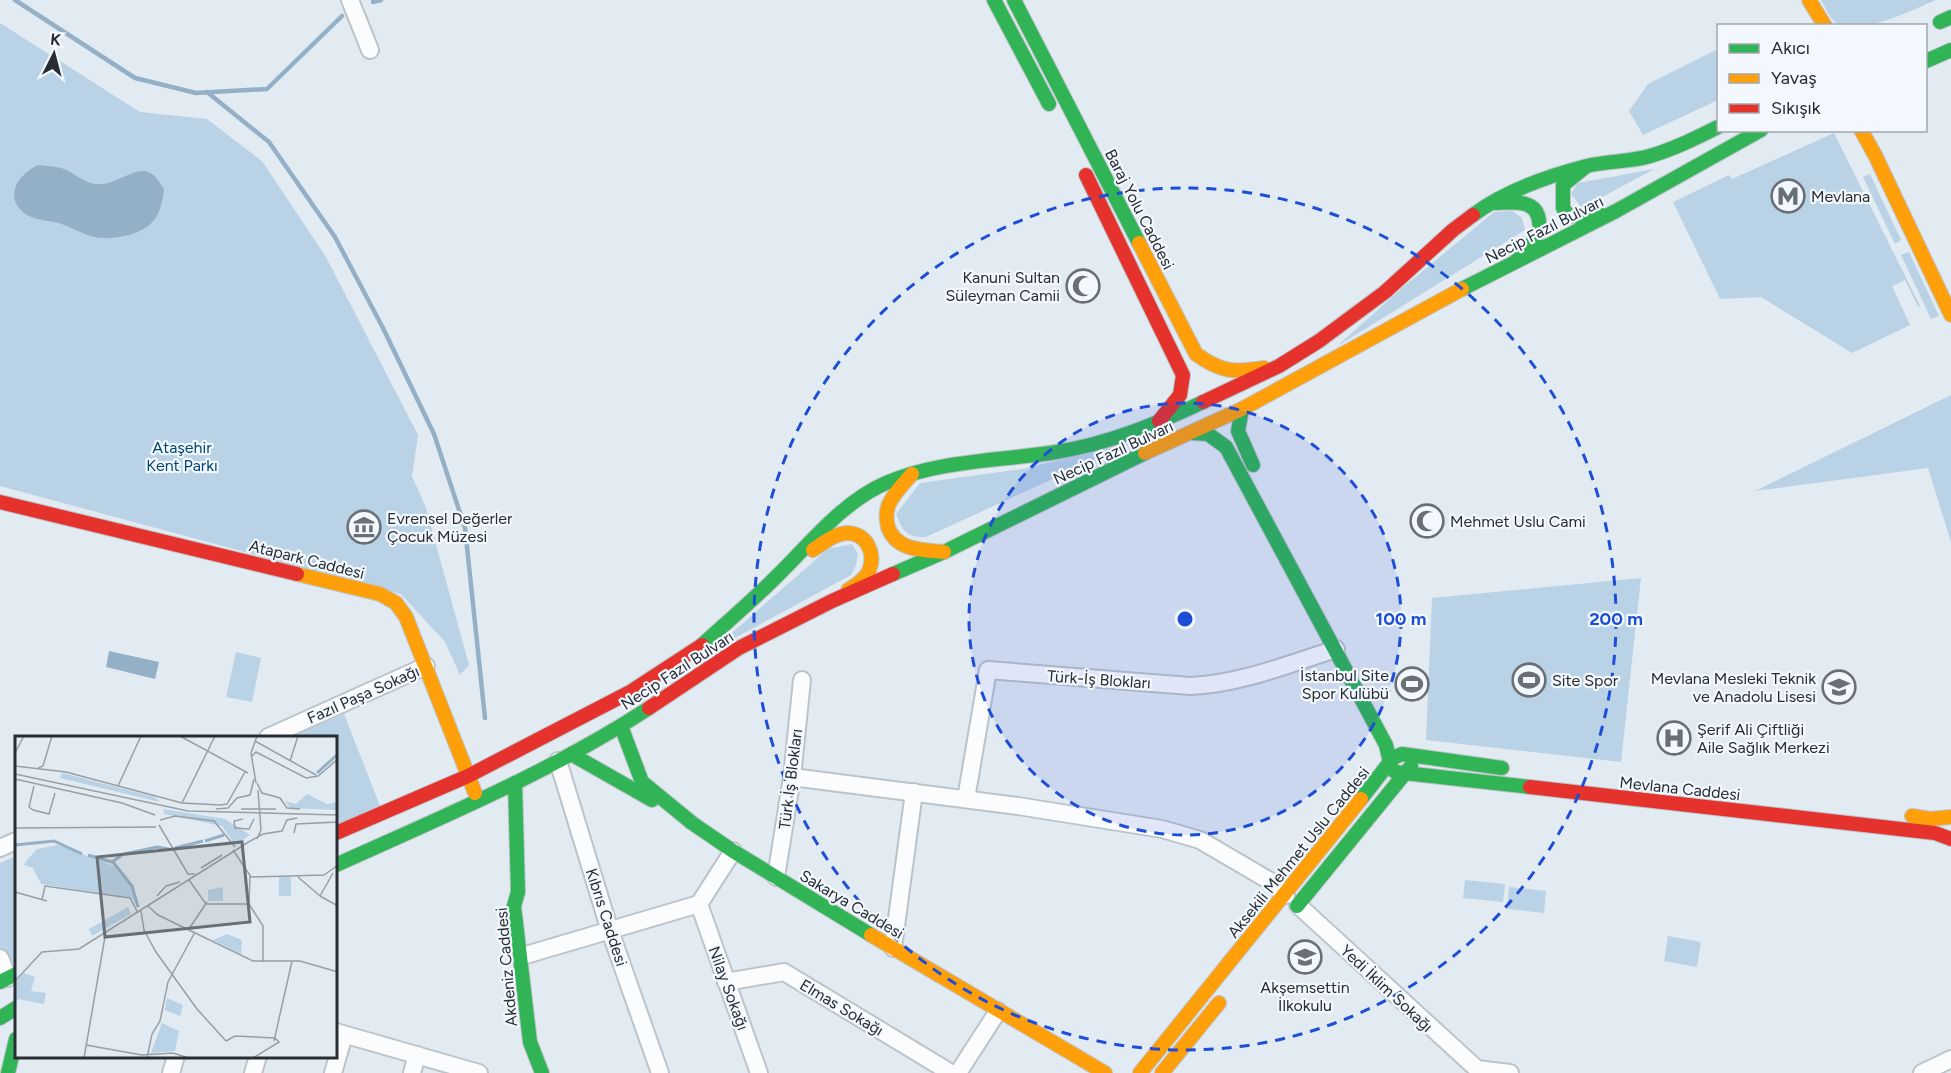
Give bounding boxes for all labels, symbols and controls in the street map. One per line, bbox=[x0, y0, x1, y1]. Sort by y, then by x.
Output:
north arrow bbox=[24, 24, 84, 84]
legend bbox=[1717, 24, 1927, 132]
text: K bbox=[49, 30, 62, 50]
text: Akıcı bbox=[1771, 37, 1810, 59]
text: Yavaş bbox=[1771, 67, 1817, 89]
text: Sıkışık bbox=[1771, 97, 1821, 119]
street label: Baraj Yolu Caddesi bbox=[1101, 146, 1178, 273]
metro station icon: Mevlana bbox=[1770, 178, 1806, 214]
place label: Mevlana bbox=[1811, 187, 1870, 206]
street label: Necip Fazıl Bulvarı bbox=[1482, 191, 1607, 267]
place label: Kanuni Sultan Süleyman Camii bbox=[945, 268, 1060, 305]
mosque icon: Kanuni Sultan Süleyman Camii bbox=[1065, 268, 1101, 304]
street label: Necip Fazıl Bulvarı bbox=[1050, 416, 1176, 489]
park label: Ataşehir Kent Parkı bbox=[146, 438, 218, 475]
mosque icon: Mehmet Uslu Cami bbox=[1409, 503, 1445, 539]
museum icon: Evrensel Değerler Çocuk Müzesi bbox=[346, 509, 382, 545]
place label: Evrensel Değerler Çocuk Müzesi bbox=[387, 509, 513, 546]
place label: Mehmet Uslu Cami bbox=[1450, 512, 1586, 531]
street label: Atapark Caddesi bbox=[247, 536, 366, 583]
text: 100 m bbox=[1376, 608, 1426, 630]
text: 200 m bbox=[1589, 608, 1643, 630]
centre of rings bbox=[1175, 609, 1195, 629]
street label: Necip Fazıl Bulvarı bbox=[617, 627, 737, 714]
street label: Fazıl Paşa Sokağı bbox=[304, 661, 422, 728]
sports icon: Site Spor bbox=[1511, 662, 1547, 698]
street label: Türk-İş Blokları bbox=[1047, 666, 1151, 693]
place label: İstanbul Site Spor Kulübü bbox=[1300, 666, 1389, 703]
sports icon: İstanbul Site Spor Kulübü bbox=[1394, 666, 1430, 702]
place label: Mevlana Mesleki Teknik ve Anadolu Lisesi bbox=[1651, 669, 1816, 706]
school or university icon: Mevlana Mesleki Teknik ve Anadolu Lisesi bbox=[1821, 669, 1857, 705]
place label: Site Spor bbox=[1552, 671, 1619, 690]
hospital icon: Şerif Ali Çiftliği Aile Sağlık Merkezi bbox=[1656, 720, 1692, 756]
place label: Şerif Ali Çiftliği Aile Sağlık Merkezi bbox=[1697, 720, 1830, 757]
street label: Türk İş Blokları bbox=[775, 728, 806, 830]
inset map bbox=[15, 736, 338, 1058]
street label: Aksekili Mehmet Uslu Caddesi bbox=[1224, 763, 1373, 942]
street label: Mevlana Caddesi bbox=[1619, 773, 1741, 804]
street label: Kıbrıs Caddesi bbox=[582, 866, 631, 968]
street label: Sakarya Caddesi bbox=[796, 866, 907, 943]
street label: Akdeniz Caddesi bbox=[492, 907, 521, 1027]
school or university icon: Akşemsettin İlkokulu bbox=[1287, 939, 1323, 975]
street label: Yedi İklim Sokağı bbox=[1337, 941, 1437, 1036]
street label: Nilay Sokağı bbox=[705, 944, 753, 1033]
street label: Elmas Sokağı bbox=[797, 975, 887, 1040]
place label: Akşemsettin İlkokulu bbox=[1260, 978, 1350, 1015]

